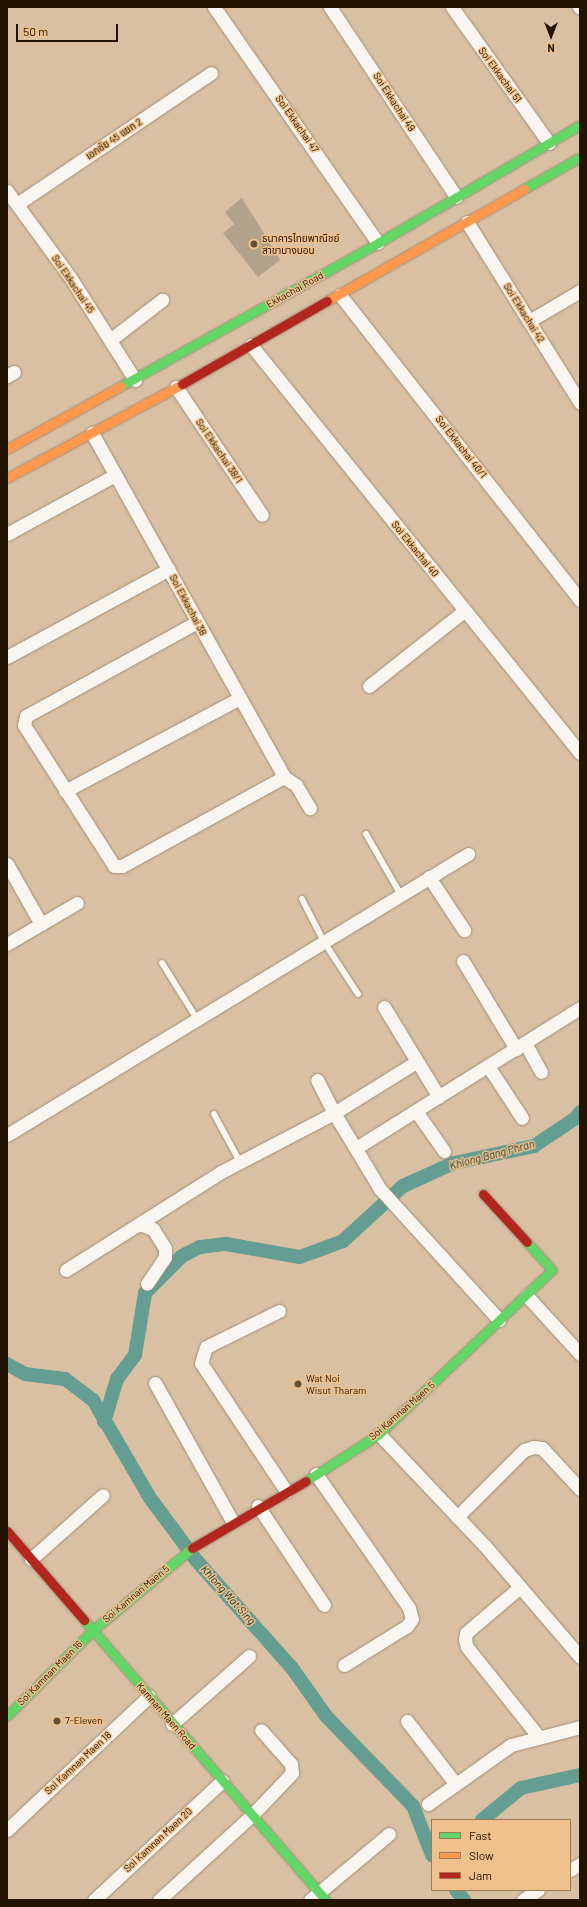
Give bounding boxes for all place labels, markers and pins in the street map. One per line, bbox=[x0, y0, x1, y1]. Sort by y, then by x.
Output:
place label: ธนาคารไทยพาณิชย์ สาขาบางบอน bbox=[262, 232, 339, 256]
marker: ธนาคารไทยพาณิชย์ สาขาบางบอน bbox=[249, 239, 259, 249]
place label: Wat Noi Wisut Tharam bbox=[306, 1372, 366, 1396]
marker: Wat Noi Wisut Tharam bbox=[293, 1379, 303, 1389]
place label: 7-Eleven bbox=[65, 1715, 103, 1727]
marker: 7-Eleven bbox=[52, 1716, 62, 1726]

